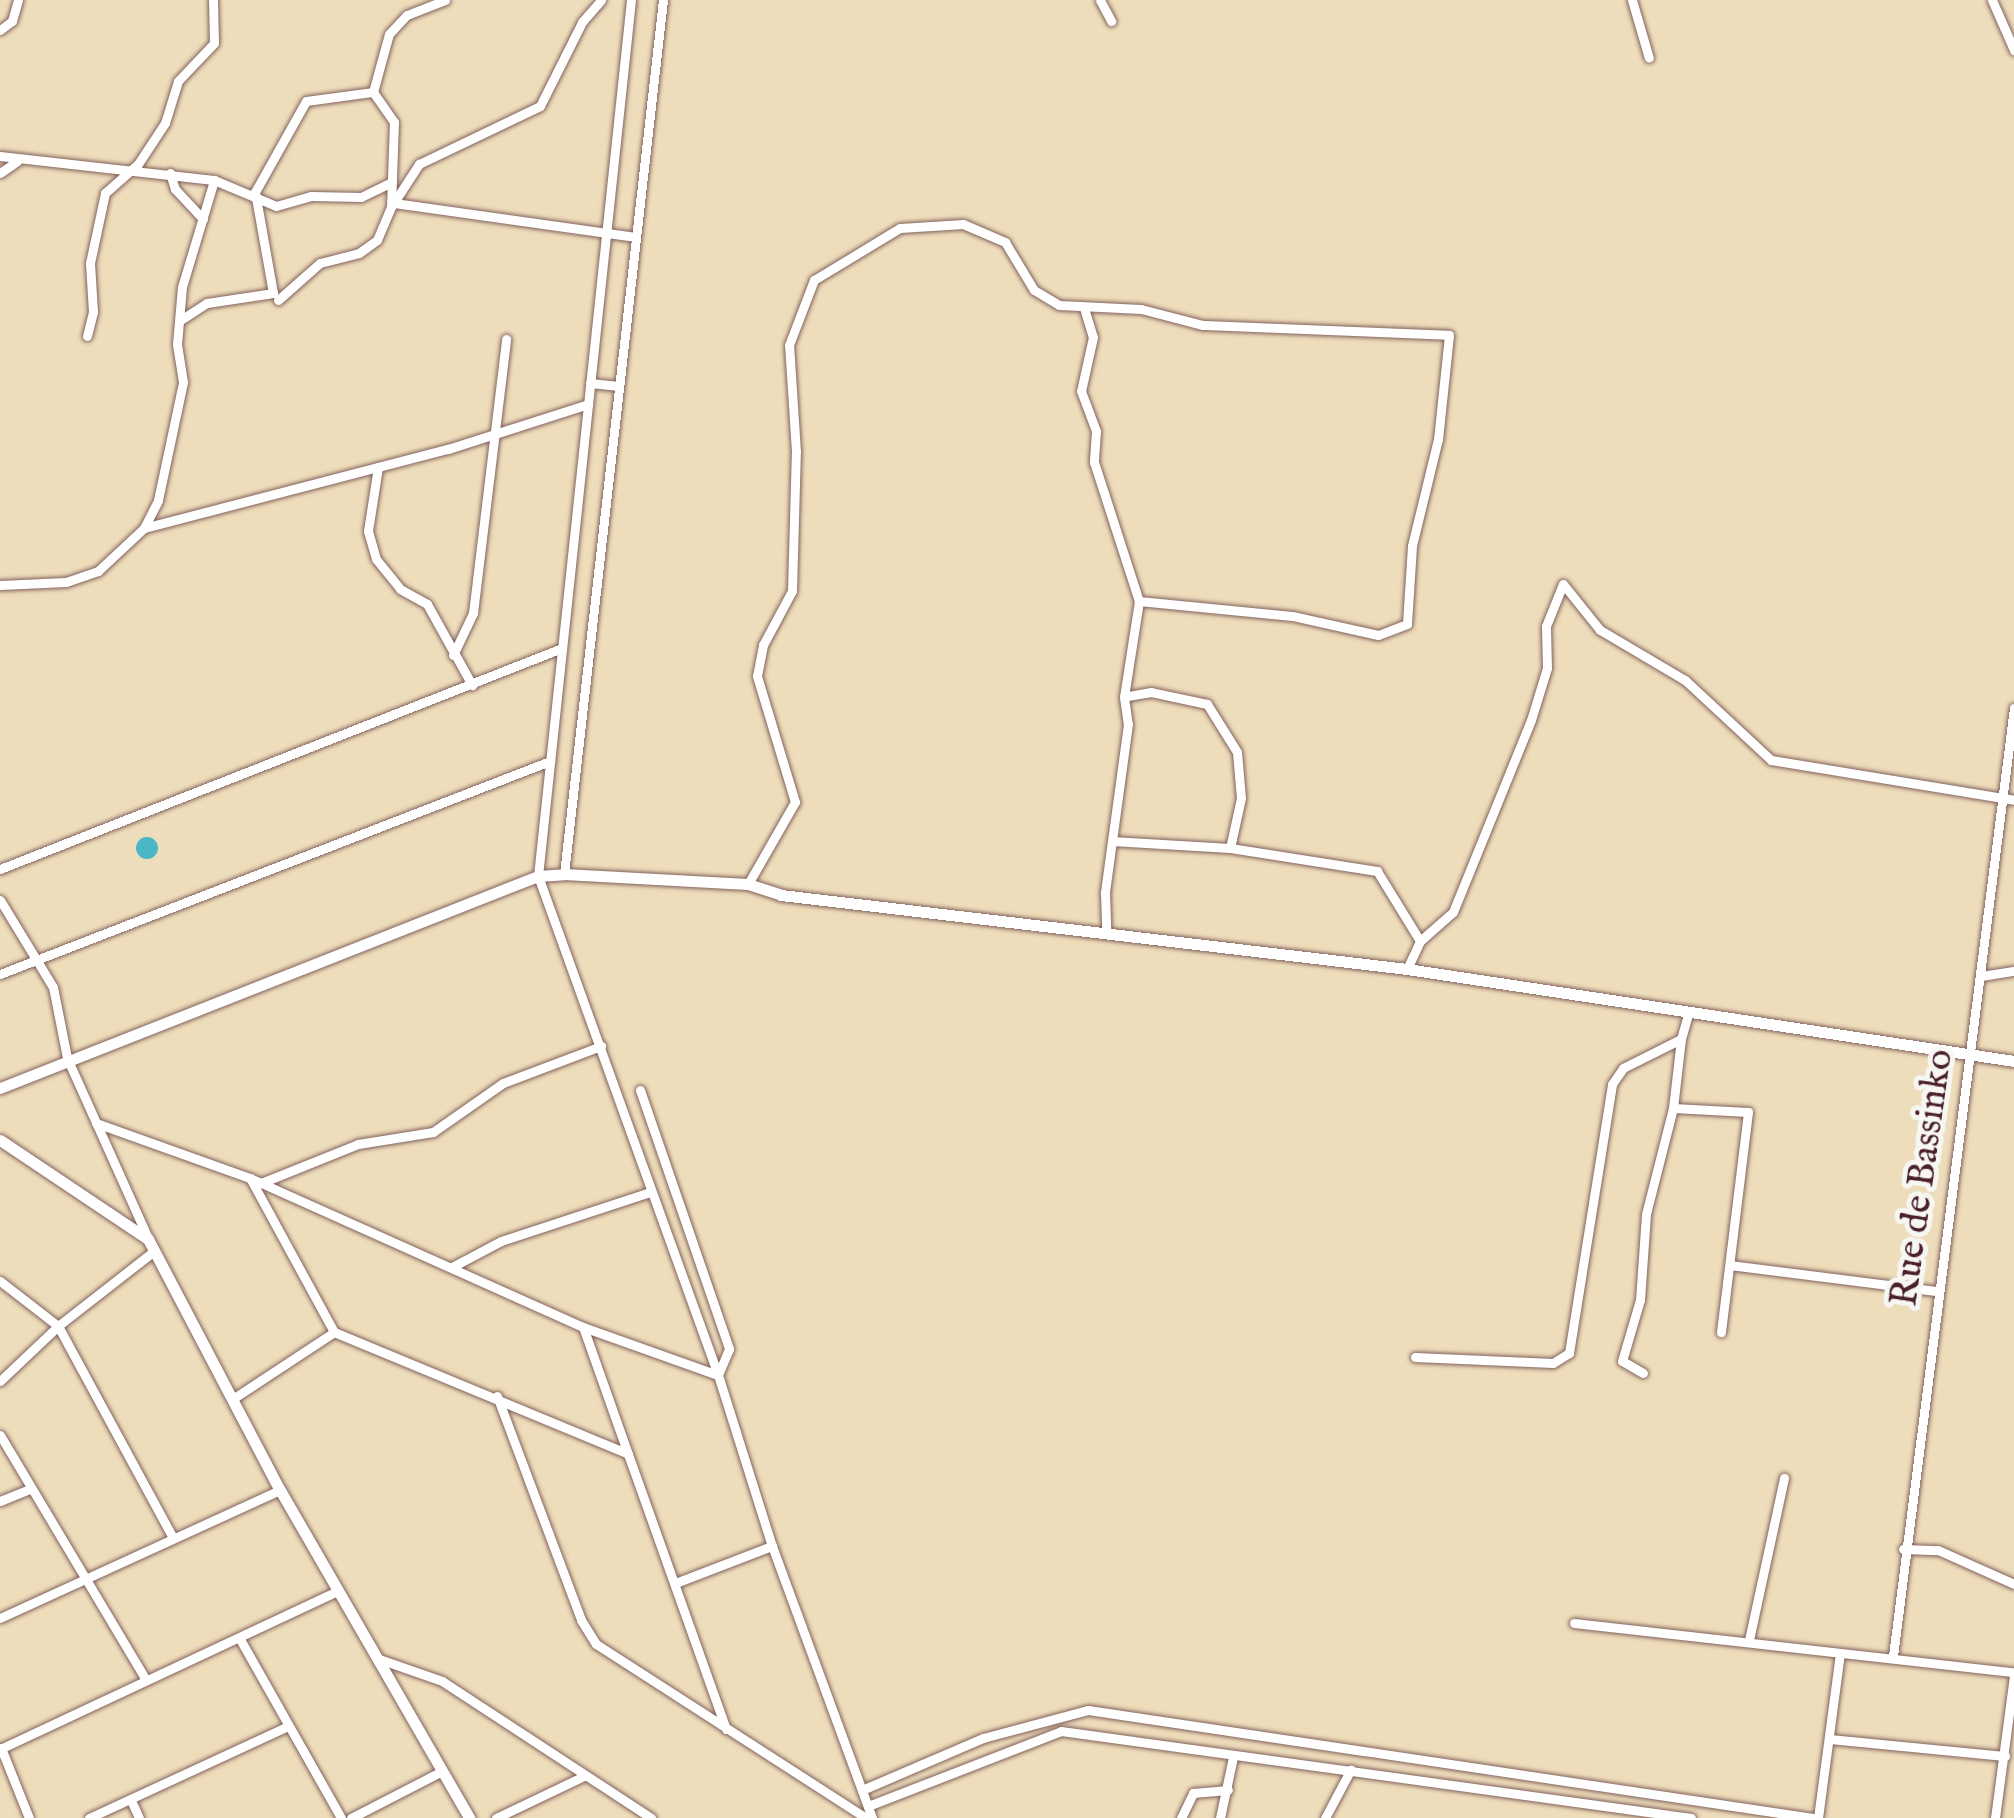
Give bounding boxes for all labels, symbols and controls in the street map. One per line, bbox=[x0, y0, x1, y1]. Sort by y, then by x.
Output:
street label: Rue de Bassinko bbox=[1883, 1046, 1965, 1310]

